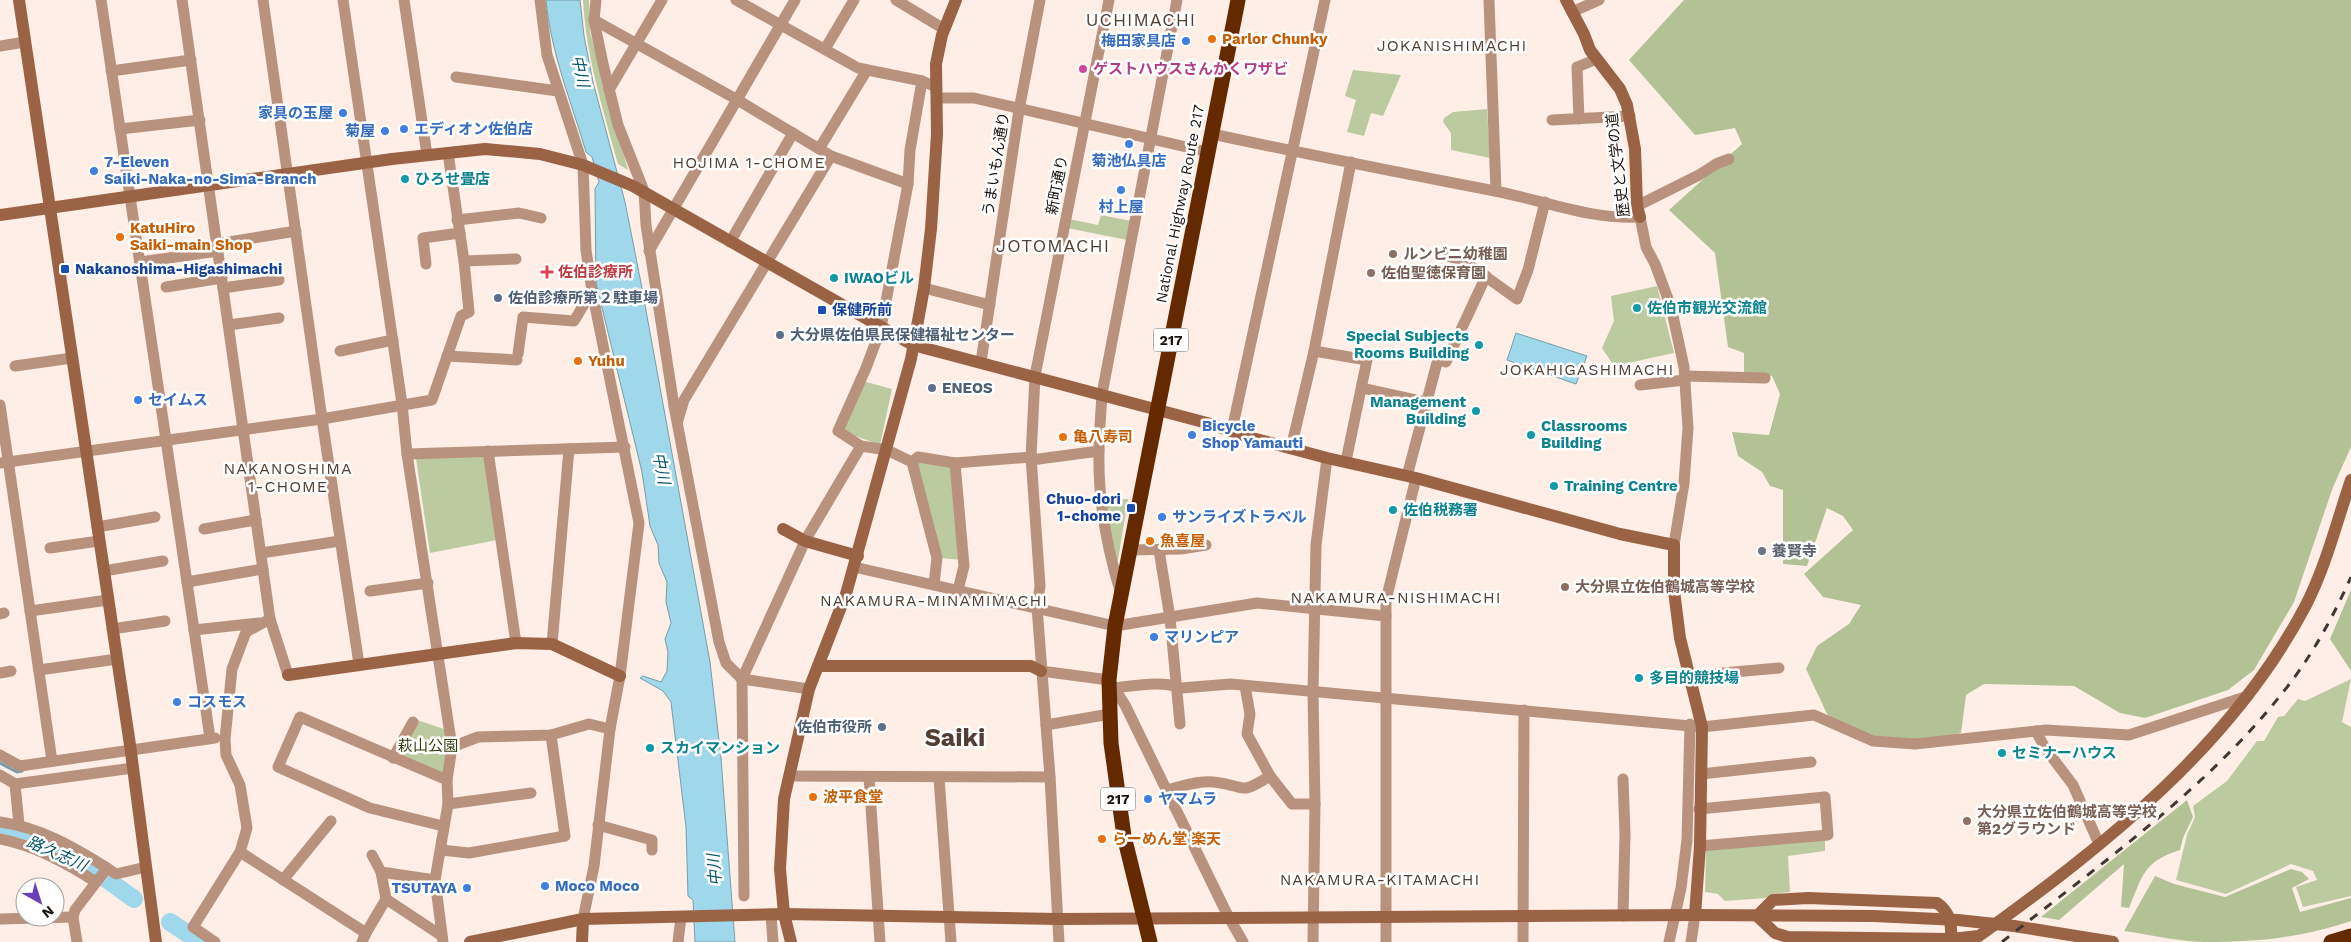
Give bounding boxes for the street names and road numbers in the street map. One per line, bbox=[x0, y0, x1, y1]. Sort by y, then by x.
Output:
street label: National Highway Route 217 bbox=[1152, 103, 1208, 305]
street label: うまいもん通り bbox=[979, 111, 1013, 217]
street label: 歴史と文学の道 bbox=[1603, 112, 1633, 218]
street label: 新町通り bbox=[1042, 154, 1072, 216]
road number: 217 bbox=[1154, 328, 1188, 352]
road number: 217 bbox=[1100, 788, 1136, 811]

